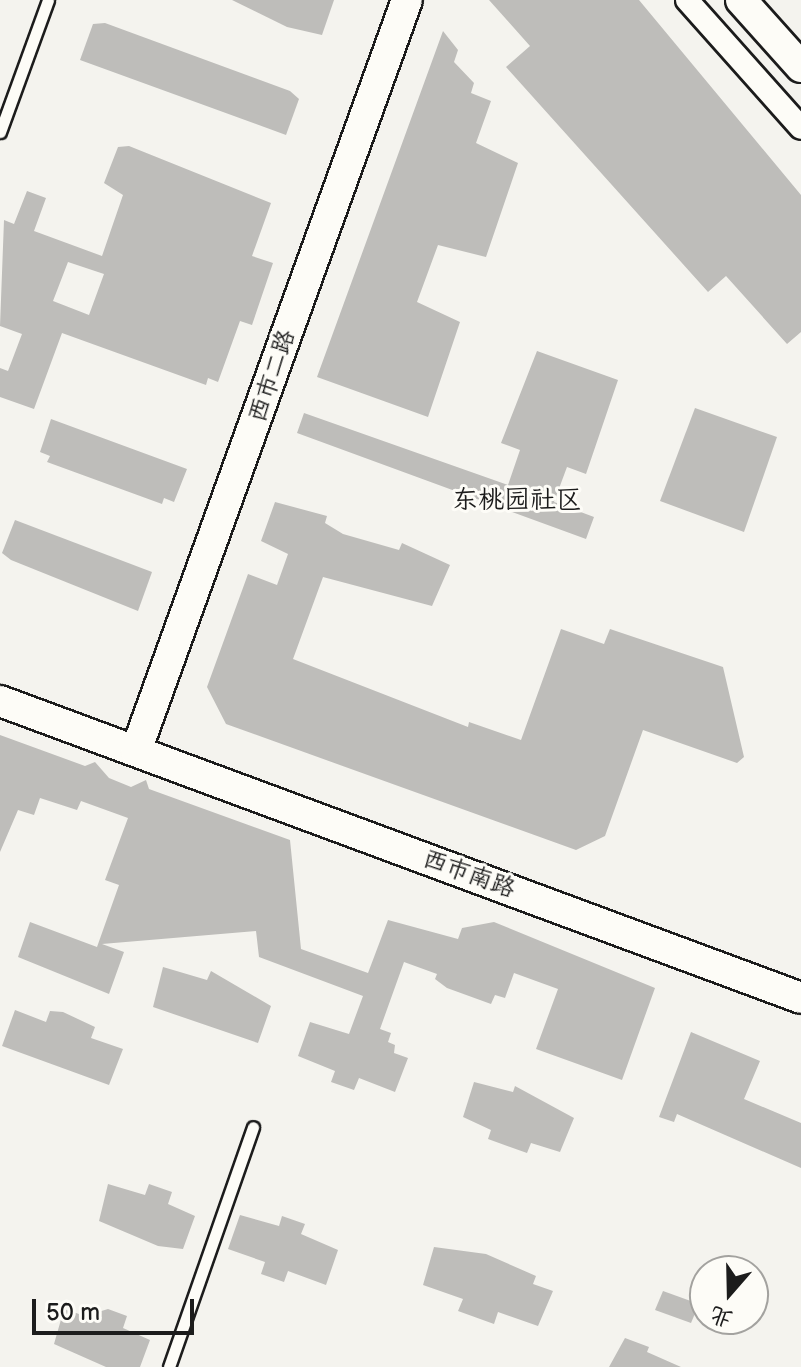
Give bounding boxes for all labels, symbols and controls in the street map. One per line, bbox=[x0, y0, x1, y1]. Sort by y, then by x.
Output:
street label: 西市二路 bbox=[243, 326, 301, 426]
district label: 东桃园社区 bbox=[452, 485, 582, 517]
street label: 西市南路 bbox=[419, 844, 519, 904]
north arrow bbox=[689, 1255, 769, 1335]
scale bar bbox=[36, 1283, 198, 1333]
text: 50 m bbox=[46, 1298, 100, 1327]
text: 北 bbox=[706, 1300, 736, 1333]

